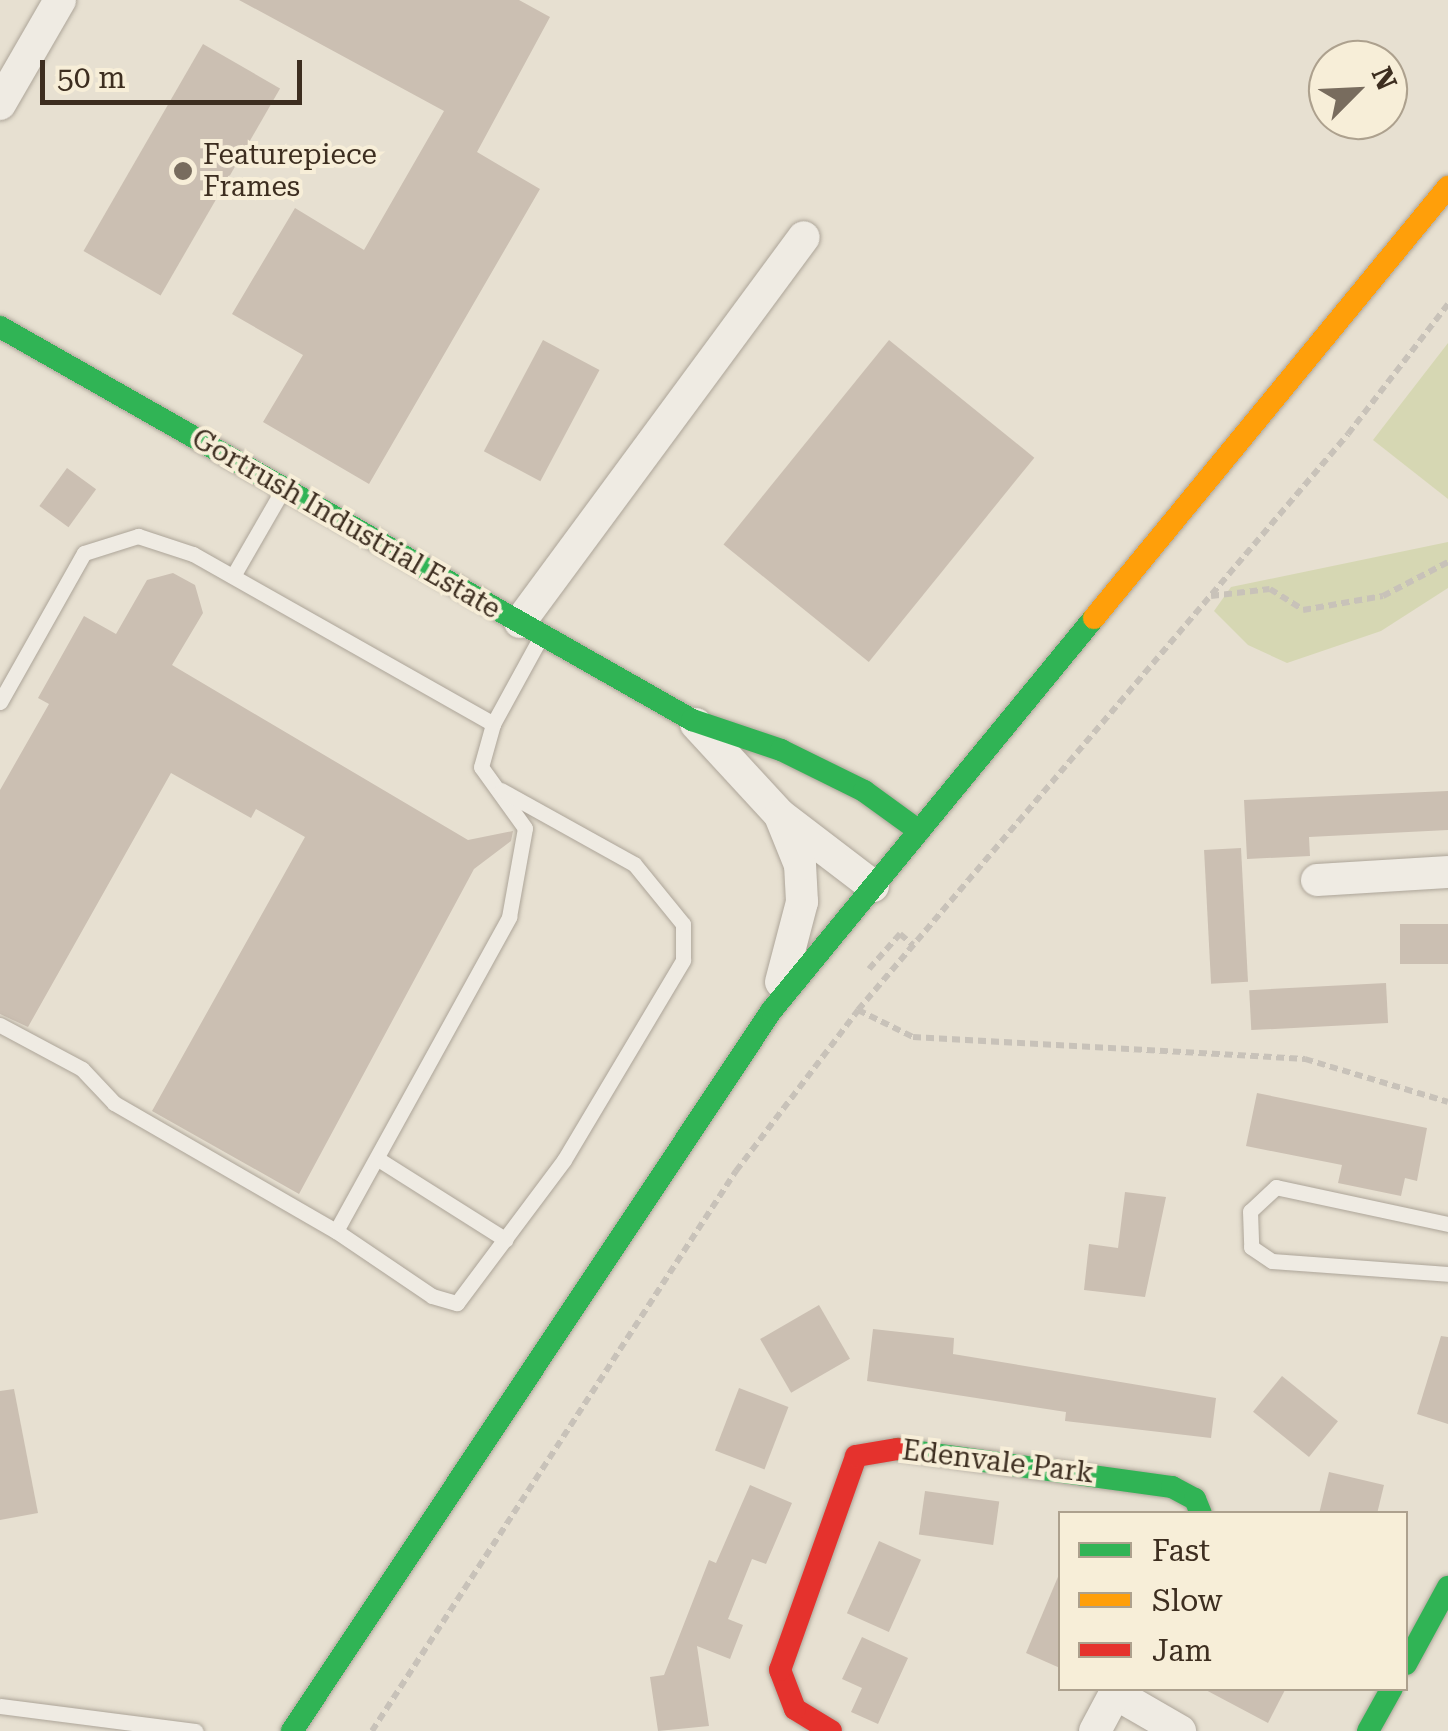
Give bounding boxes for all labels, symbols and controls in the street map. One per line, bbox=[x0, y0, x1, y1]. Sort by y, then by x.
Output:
scale bar bbox=[45, 40, 308, 102]
north arrow bbox=[1308, 40, 1408, 140]
text: 50 m bbox=[57, 60, 126, 95]
text: N bbox=[1365, 62, 1403, 95]
place label: Featurepiece Frames bbox=[203, 138, 377, 204]
marker: Featurepiece Frames bbox=[172, 160, 194, 182]
street label: Gortrush Industrial Estate bbox=[186, 422, 506, 626]
street label: Edenvale Park bbox=[900, 1434, 1096, 1490]
legend bbox=[1058, 1511, 1408, 1691]
text: Fast bbox=[1152, 1533, 1210, 1568]
text: Slow bbox=[1152, 1583, 1223, 1618]
text: Jam bbox=[1152, 1633, 1212, 1668]

